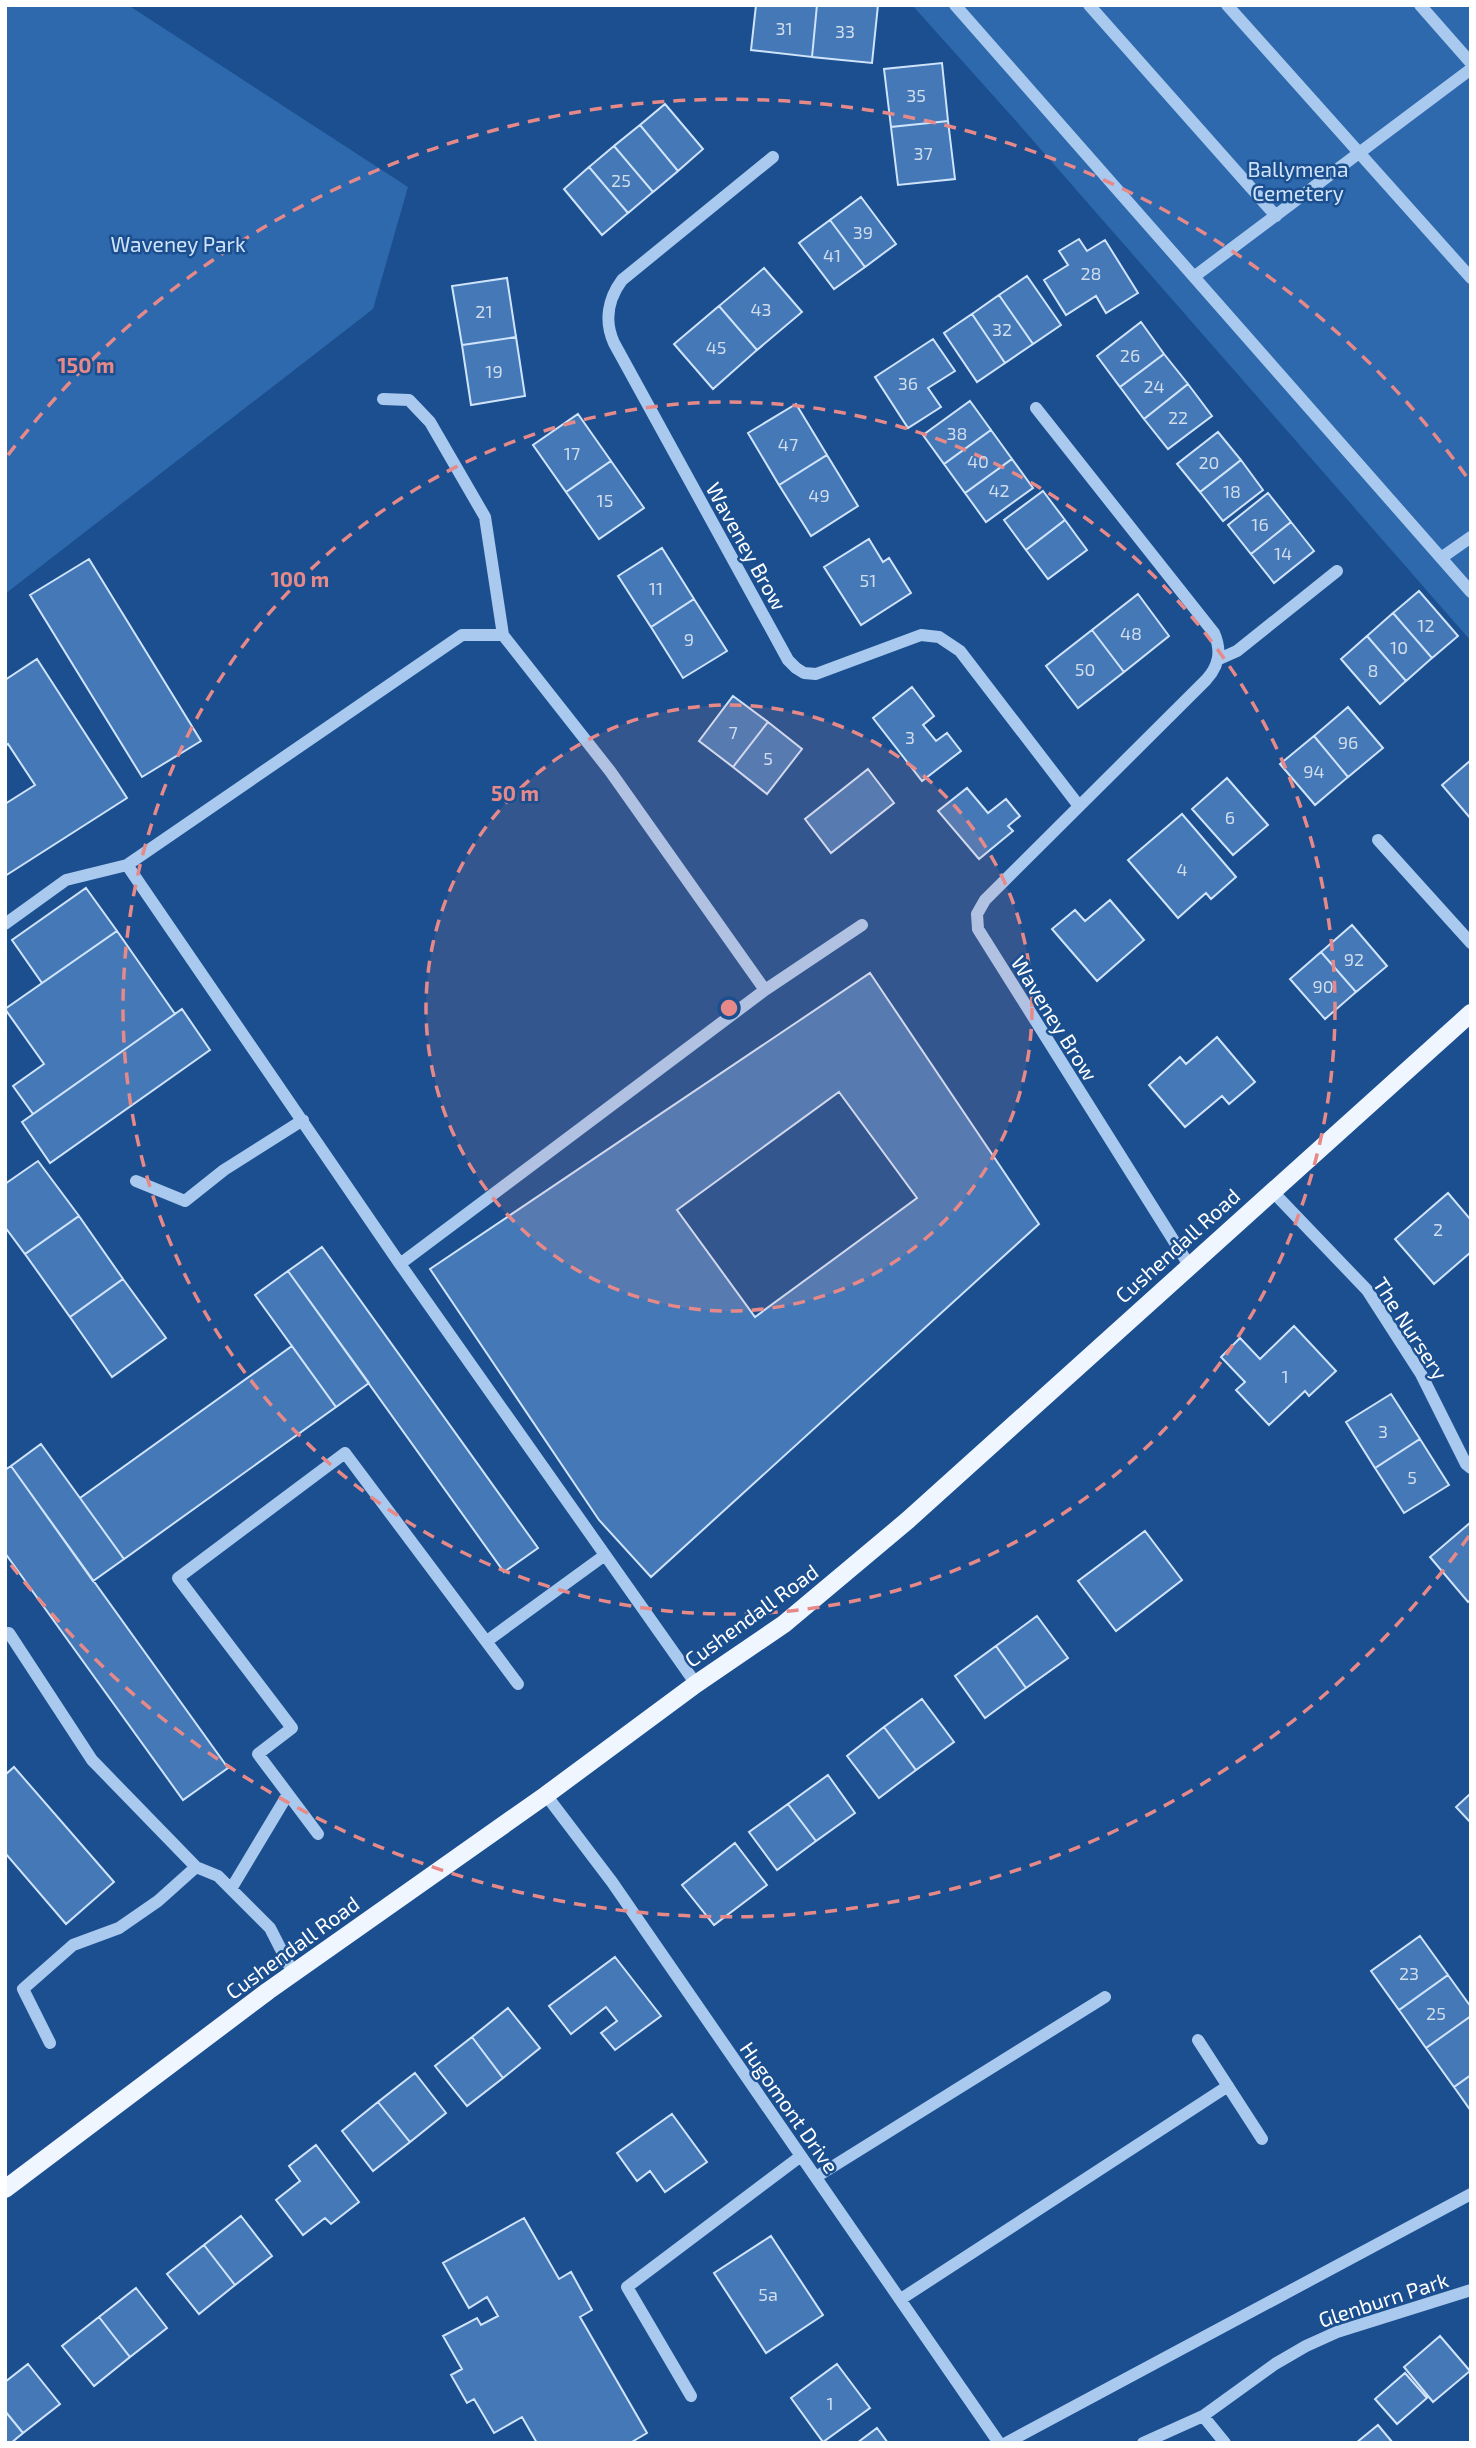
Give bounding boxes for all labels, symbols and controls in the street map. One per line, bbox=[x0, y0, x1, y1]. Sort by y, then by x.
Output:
house number: 31 bbox=[775, 17, 793, 39]
house number: 33 bbox=[835, 20, 855, 42]
house number: 35 bbox=[906, 84, 926, 106]
house number: 37 bbox=[913, 142, 933, 164]
park label: Ballymena Cemetery bbox=[1247, 156, 1349, 205]
house number: 25 bbox=[611, 169, 631, 191]
house number: 39 bbox=[853, 221, 873, 243]
park label: Waveney Park bbox=[110, 231, 246, 256]
house number: 41 bbox=[823, 244, 841, 266]
house number: 28 bbox=[1080, 262, 1102, 284]
house number: 43 bbox=[750, 298, 772, 320]
house number: 21 bbox=[475, 300, 493, 322]
house number: 32 bbox=[992, 318, 1012, 340]
house number: 45 bbox=[706, 336, 726, 358]
house number: 26 bbox=[1120, 344, 1140, 366]
text: 150 m bbox=[58, 352, 114, 377]
house number: 19 bbox=[485, 360, 503, 382]
house number: 36 bbox=[898, 372, 918, 394]
house number: 24 bbox=[1143, 375, 1165, 397]
house number: 22 bbox=[1168, 406, 1188, 428]
house number: 38 bbox=[947, 422, 967, 444]
house number: 47 bbox=[778, 433, 798, 455]
house number: 17 bbox=[564, 442, 580, 464]
house number: 40 bbox=[967, 450, 989, 472]
house number: 20 bbox=[1199, 451, 1219, 473]
street label: Waveney Brow bbox=[702, 478, 792, 614]
house number: 42 bbox=[988, 479, 1010, 501]
house number: 18 bbox=[1223, 480, 1241, 502]
house number: 49 bbox=[808, 484, 830, 506]
house number: 15 bbox=[597, 489, 613, 511]
house number: 16 bbox=[1251, 513, 1269, 535]
house number: 14 bbox=[1274, 542, 1292, 564]
text: 100 m bbox=[271, 566, 329, 591]
house number: 51 bbox=[860, 569, 876, 591]
house number: 11 bbox=[649, 577, 663, 599]
house number: 12 bbox=[1417, 614, 1435, 636]
house number: 48 bbox=[1120, 622, 1142, 644]
house number: 9 bbox=[684, 628, 694, 650]
house number: 10 bbox=[1390, 636, 1408, 658]
house number: 50 bbox=[1075, 658, 1095, 680]
house number: 8 bbox=[1368, 659, 1378, 681]
house number: 7 bbox=[728, 721, 738, 743]
house number: 3 bbox=[905, 726, 915, 748]
house number: 96 bbox=[1338, 731, 1358, 753]
house number: 5 bbox=[763, 747, 773, 769]
house number: 94 bbox=[1303, 760, 1325, 782]
text: 50 m bbox=[491, 780, 539, 805]
house number: 6 bbox=[1225, 806, 1235, 828]
house number: 4 bbox=[1176, 858, 1188, 880]
house number: 92 bbox=[1344, 948, 1364, 970]
street label: Waveney Brow bbox=[1007, 951, 1103, 1085]
house number: 90 bbox=[1312, 975, 1334, 997]
centre of rings bbox=[717, 996, 741, 1020]
street label: Cushendall Road bbox=[1110, 1183, 1244, 1307]
house number: 2 bbox=[1433, 1218, 1443, 1240]
street label: The Nursery bbox=[1369, 1272, 1453, 1384]
house number: 1 bbox=[1281, 1365, 1289, 1387]
house number: 3 bbox=[1378, 1420, 1388, 1442]
house number: 5 bbox=[1407, 1466, 1417, 1488]
street label: Cushendall Road bbox=[679, 1558, 823, 1672]
street label: Cushendall Road bbox=[220, 1890, 364, 2004]
house number: 23 bbox=[1399, 1962, 1419, 1984]
house number: 25 bbox=[1426, 2002, 1446, 2024]
street label: Hugomont Drive bbox=[735, 2036, 845, 2178]
street label: Glenburn Park bbox=[1315, 2266, 1451, 2332]
house number: 5a bbox=[758, 2283, 778, 2305]
house number: 1 bbox=[826, 2392, 834, 2414]

